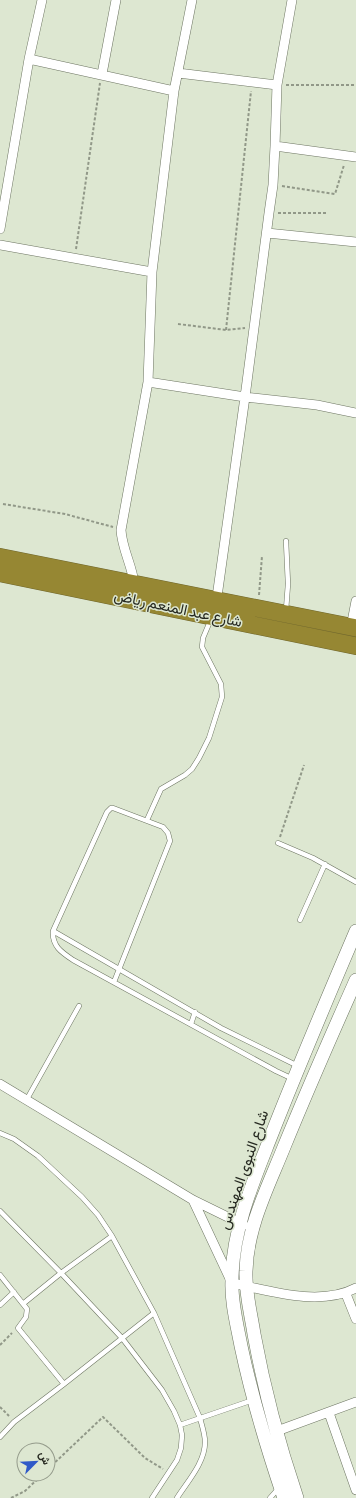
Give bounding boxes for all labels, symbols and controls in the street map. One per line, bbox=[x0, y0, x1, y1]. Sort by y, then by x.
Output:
street label: شارع عبد المنعم رياض bbox=[112, 588, 244, 633]
street label: شارع النبوى المهندس bbox=[217, 1108, 274, 1233]
north arrow bbox=[16, 1442, 56, 1482]
text: ش bbox=[36, 1450, 52, 1467]

